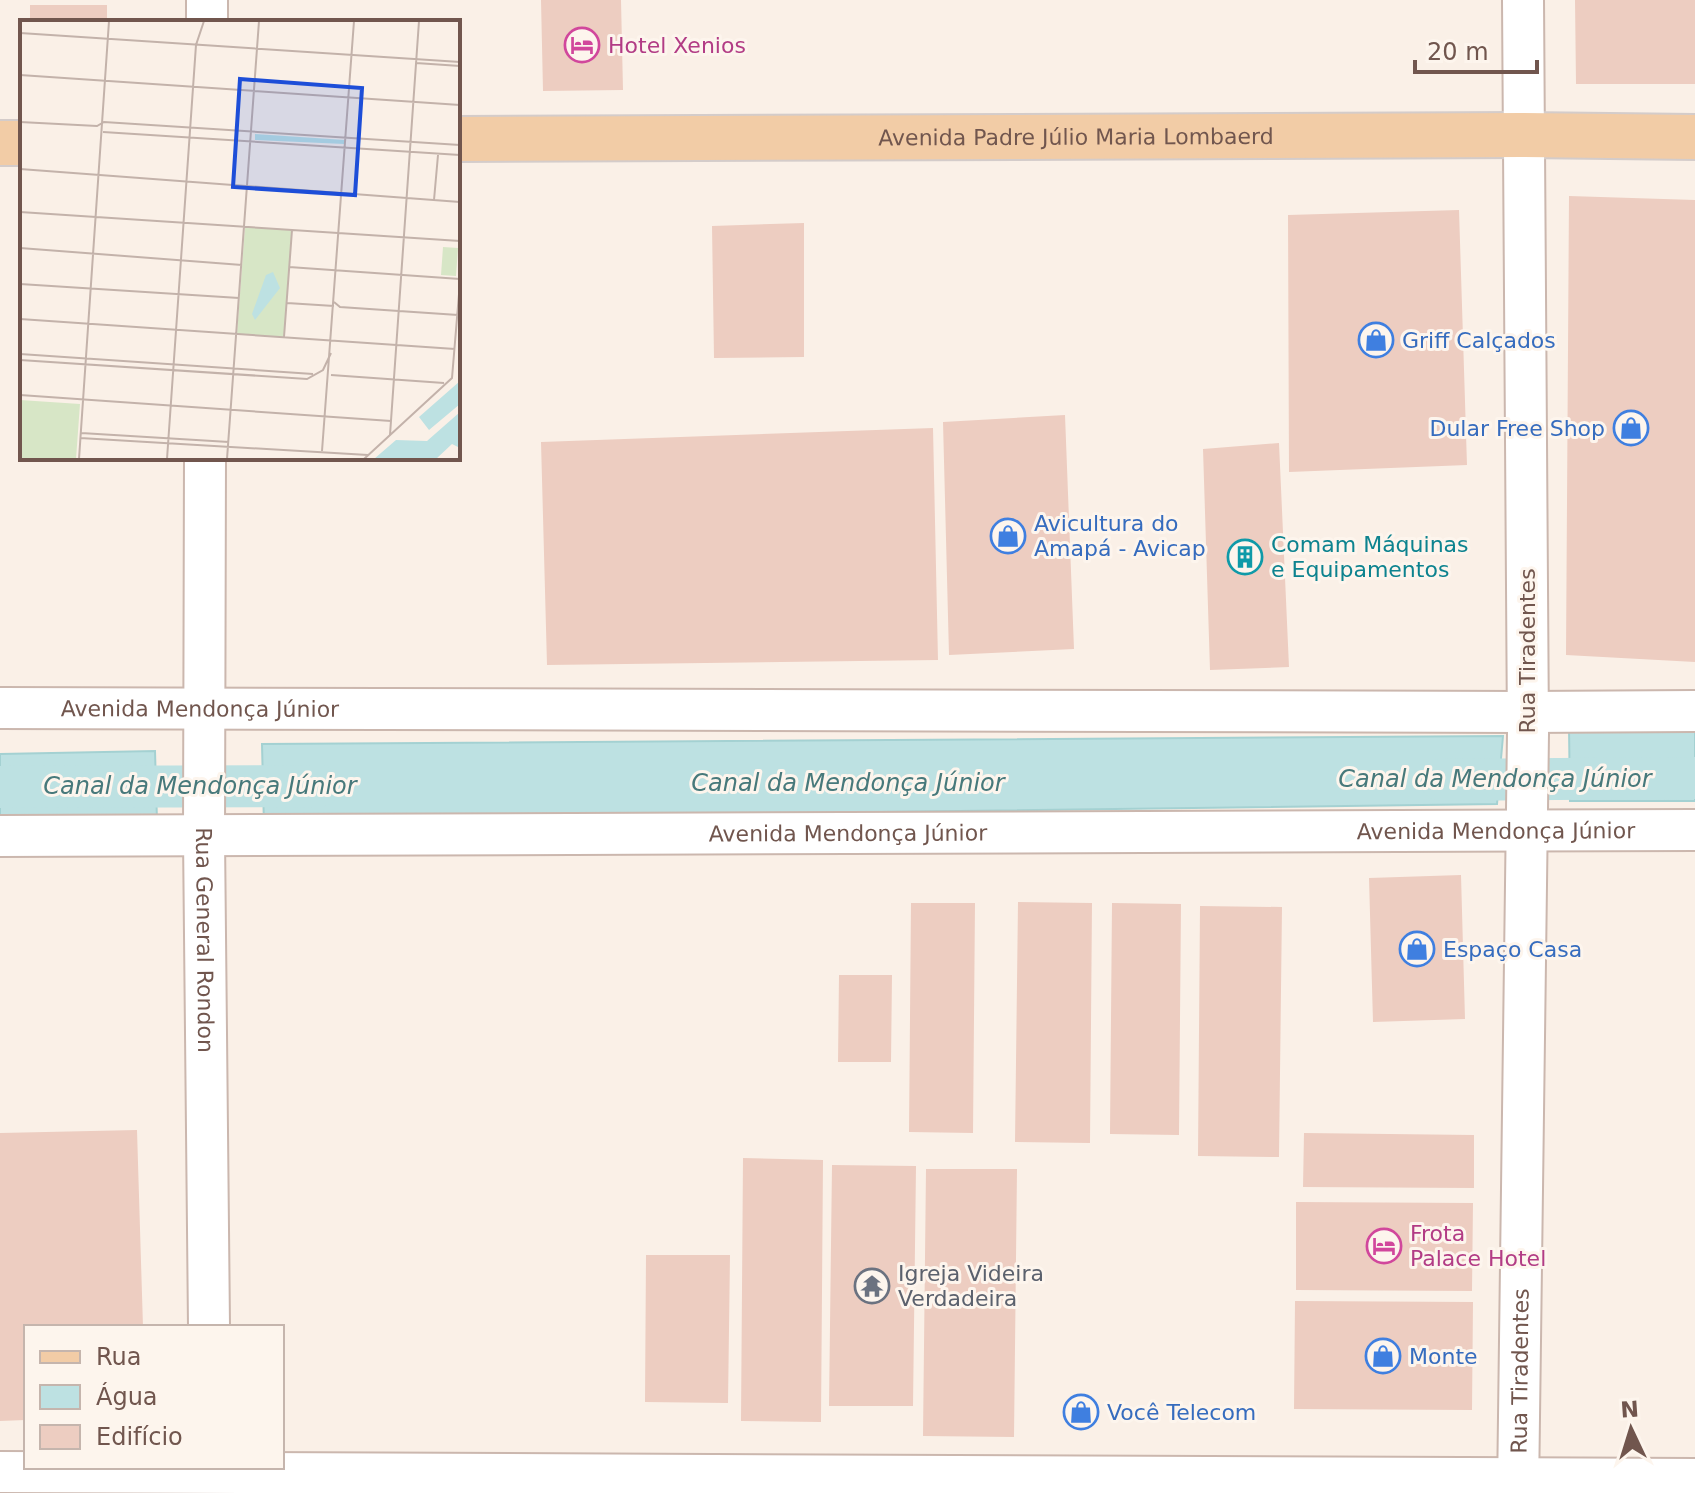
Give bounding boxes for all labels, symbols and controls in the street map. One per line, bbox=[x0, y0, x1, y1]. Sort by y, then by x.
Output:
inset map bbox=[20, 20, 460, 460]
scale bar bbox=[1415, 24, 1537, 74]
hotel icon: Hotel Xenios bbox=[563, 26, 601, 64]
place label: Hotel Xenios bbox=[608, 33, 746, 58]
text: 20 m bbox=[1427, 38, 1489, 66]
street label: Avenida Padre Júlio Maria Lombaerd bbox=[878, 123, 1274, 150]
shop icon: Griff Calçados bbox=[1357, 321, 1395, 359]
place label: Griff Calçados bbox=[1402, 328, 1556, 353]
shop icon: Dular Free Shop bbox=[1612, 409, 1650, 447]
place label: Dular Free Shop bbox=[1429, 416, 1605, 441]
place label: Avicultura do Amapá - Avicap bbox=[1034, 511, 1206, 561]
shop icon: Avicultura do Amapá - Avicap bbox=[989, 517, 1027, 555]
place label: Comam Máquinas e Equipamentos bbox=[1271, 532, 1469, 582]
building icon: Comam Máquinas e Equipamentos bbox=[1226, 538, 1264, 576]
street label: Rua Tiradentes bbox=[1515, 568, 1540, 734]
street label: Avenida Mendonça Júnior bbox=[61, 696, 340, 721]
water label: Canal da Mendonça Júnior bbox=[1338, 765, 1654, 793]
water label: Canal da Mendonça Júnior bbox=[691, 769, 1007, 797]
water label: Canal da Mendonça Júnior bbox=[43, 772, 359, 800]
street label: Avenida Mendonça Júnior bbox=[1357, 818, 1636, 844]
street label: Avenida Mendonça Júnior bbox=[709, 820, 988, 846]
street label: Rua General Rondon bbox=[191, 827, 219, 1053]
shop icon: Espaço Casa bbox=[1398, 930, 1436, 968]
place label: Espaço Casa bbox=[1443, 937, 1582, 962]
place label: Frota Palace Hotel bbox=[1410, 1221, 1546, 1271]
hotel icon: Frota Palace Hotel bbox=[1365, 1227, 1403, 1265]
place label: Igreja Videira Verdadeira bbox=[898, 1261, 1044, 1311]
temple icon: Igreja Videira Verdadeira bbox=[853, 1267, 891, 1305]
street label: Rua Tiradentes bbox=[1506, 1288, 1533, 1454]
legend bbox=[24, 1325, 284, 1469]
shop icon: Monte bbox=[1364, 1337, 1402, 1375]
text: Rua bbox=[96, 1343, 142, 1371]
place label: Monte bbox=[1409, 1344, 1478, 1369]
text: Água bbox=[96, 1382, 158, 1411]
north arrow bbox=[1591, 1389, 1671, 1469]
shop icon: Você Telecom bbox=[1062, 1393, 1100, 1431]
text: N bbox=[1620, 1396, 1640, 1423]
place label: Você Telecom bbox=[1107, 1400, 1256, 1425]
text: Edifício bbox=[96, 1423, 183, 1451]

